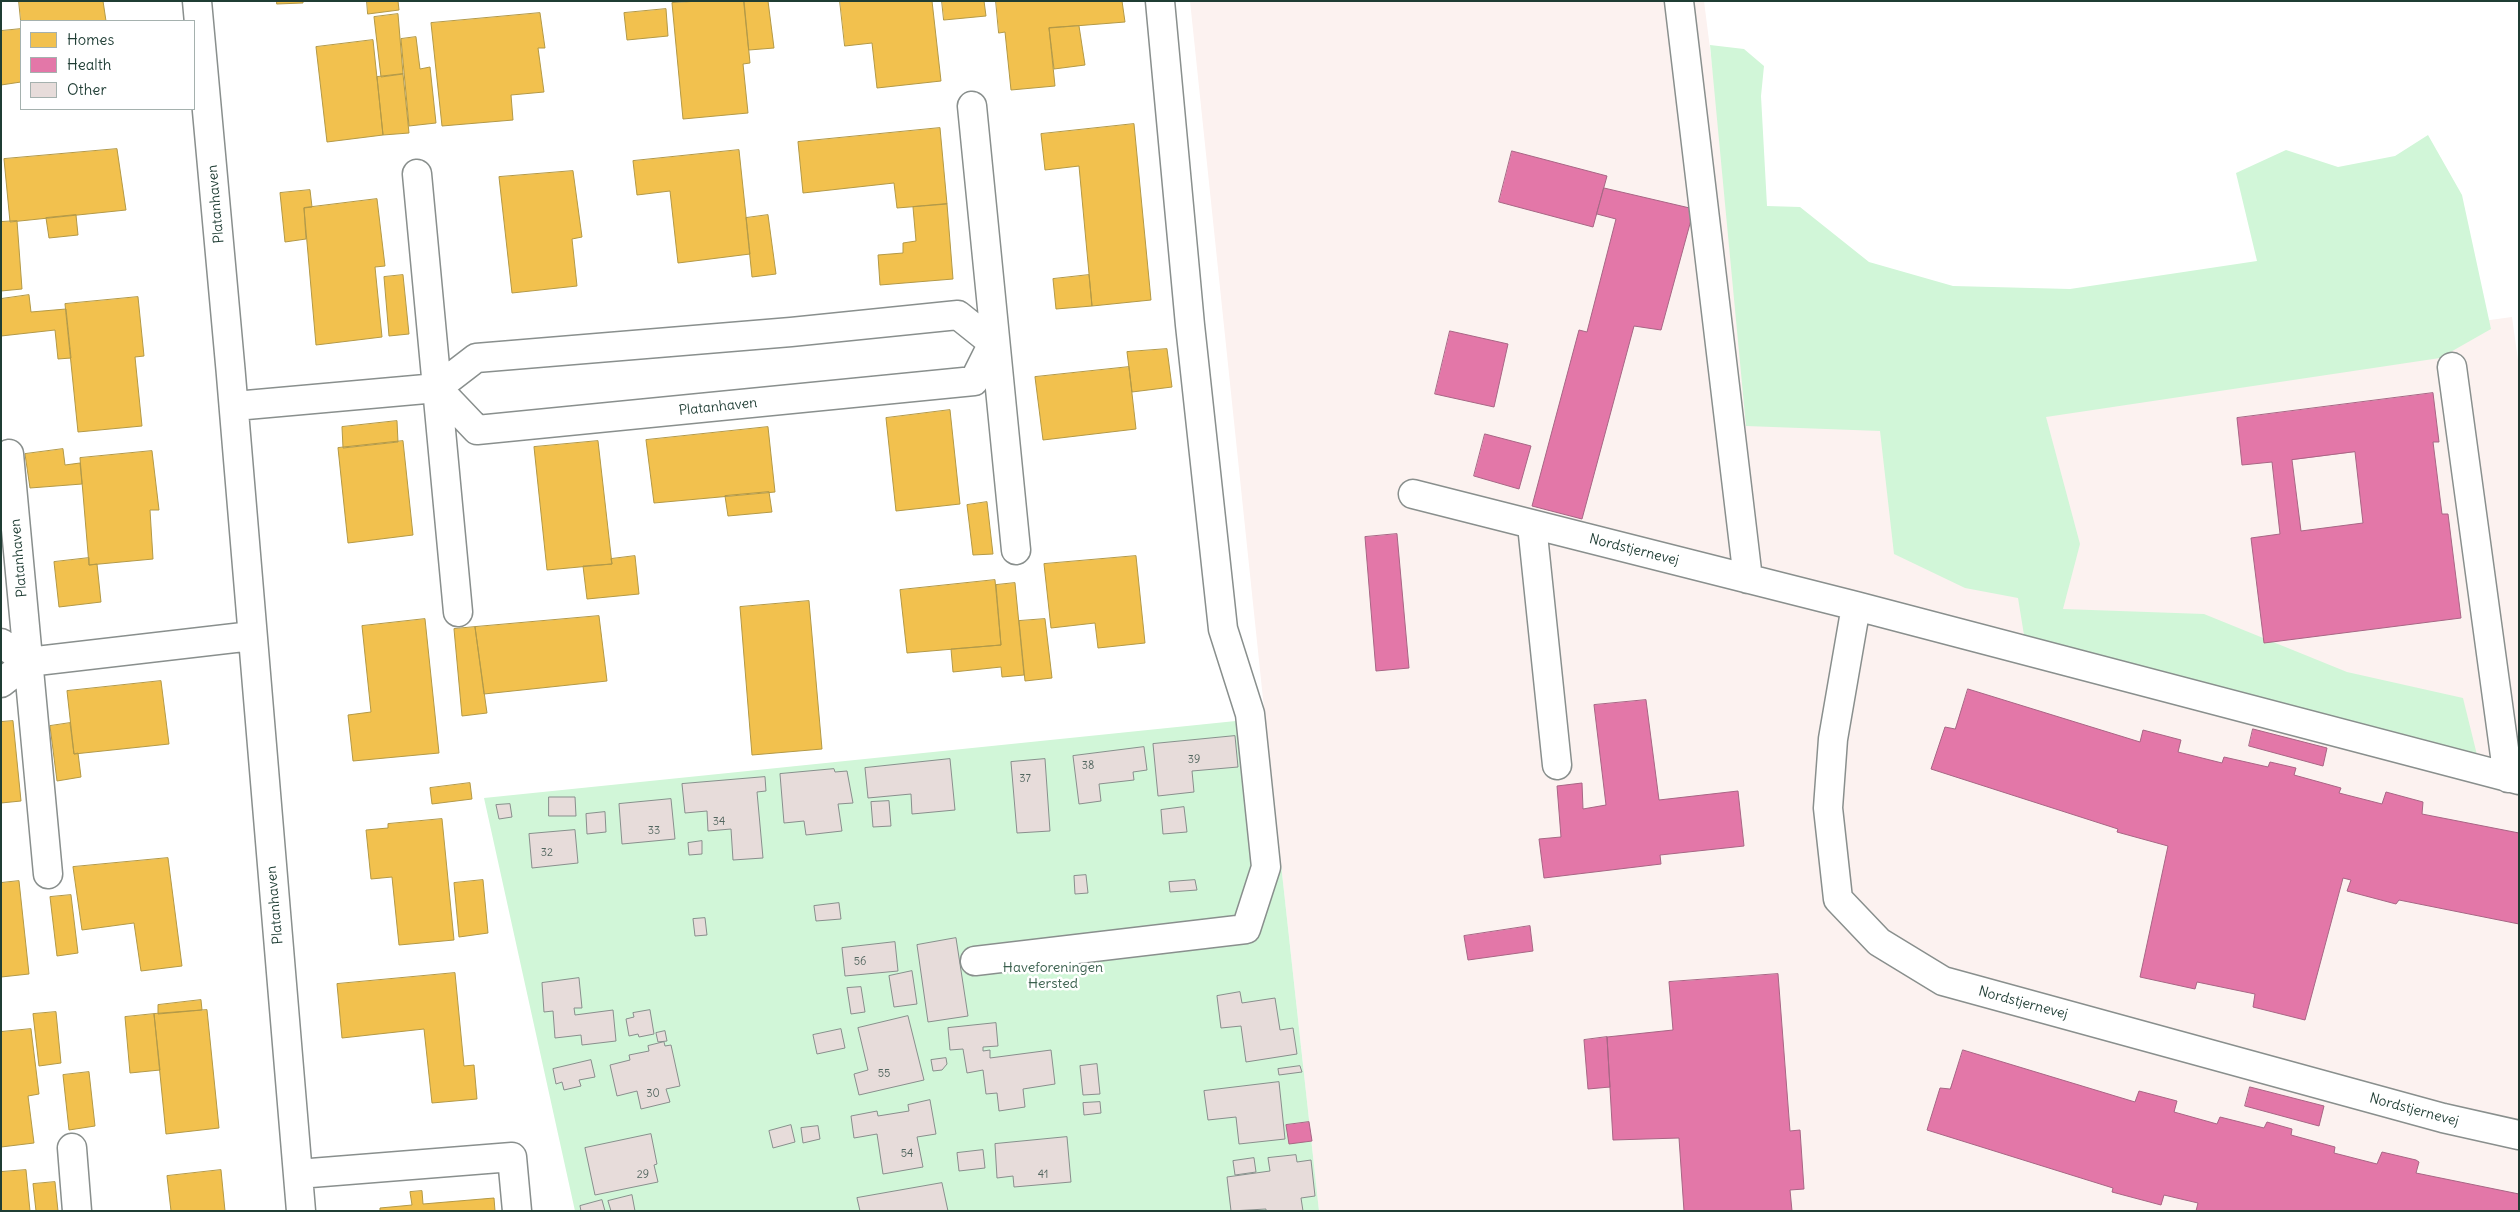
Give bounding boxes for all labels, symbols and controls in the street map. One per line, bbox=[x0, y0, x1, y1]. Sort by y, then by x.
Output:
legend bbox=[20, 20, 195, 110]
text: Homes bbox=[67, 30, 114, 49]
text: Health bbox=[67, 55, 111, 74]
text: Other bbox=[67, 80, 107, 99]
street label: Platanhaven bbox=[204, 164, 228, 244]
street label: Platanhaven bbox=[678, 395, 758, 419]
street label: Platanhaven bbox=[7, 518, 31, 598]
street label: Nordstjernevej bbox=[1587, 531, 1681, 569]
house number: 39 bbox=[1188, 753, 1200, 767]
house number: 38 bbox=[1082, 759, 1094, 773]
house number: 37 bbox=[1019, 772, 1031, 786]
house number: 34 bbox=[713, 815, 725, 829]
house number: 33 bbox=[648, 824, 660, 838]
house number: 32 bbox=[541, 846, 553, 860]
street label: Platanhaven bbox=[263, 865, 287, 945]
house number: 56 bbox=[854, 955, 866, 969]
park label: Haveforeningen Hersted bbox=[1003, 960, 1103, 992]
street label: Nordstjernevej bbox=[1976, 983, 2070, 1023]
house number: 55 bbox=[878, 1067, 890, 1081]
house number: 30 bbox=[646, 1087, 660, 1101]
street label: Nordstjernevej bbox=[2367, 1090, 2461, 1130]
house number: 54 bbox=[901, 1147, 913, 1161]
house number: 29 bbox=[637, 1168, 649, 1182]
house number: 41 bbox=[1038, 1168, 1048, 1182]

